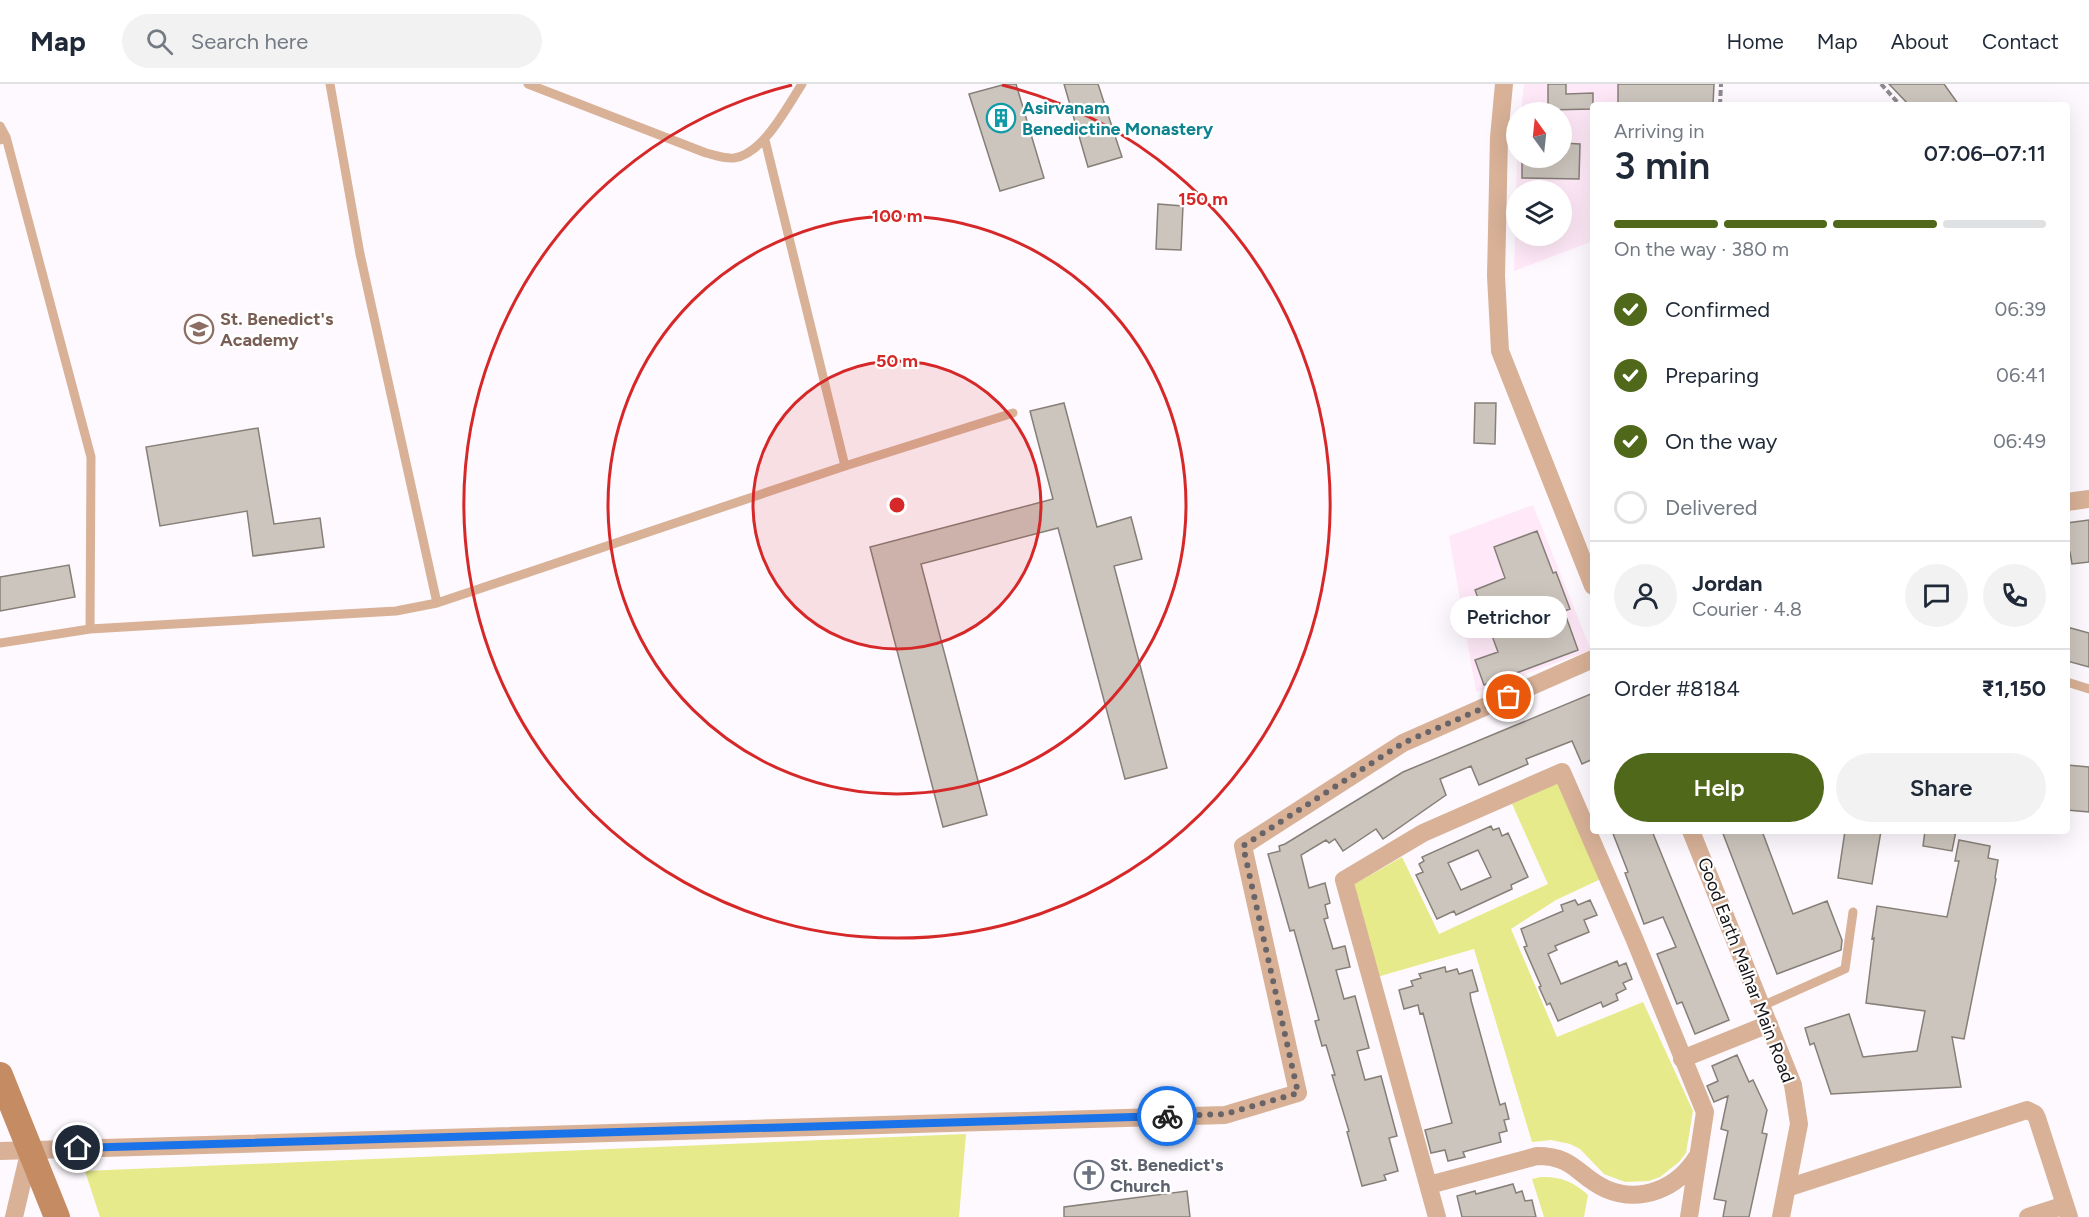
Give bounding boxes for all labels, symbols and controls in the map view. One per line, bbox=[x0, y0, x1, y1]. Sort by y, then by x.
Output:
search box bbox=[122, 14, 542, 68]
text: Map bbox=[30, 24, 86, 58]
icon: search bbox=[143, 25, 176, 58]
text: Search here bbox=[191, 28, 308, 55]
text: Home bbox=[1727, 29, 1784, 54]
text: Map bbox=[1817, 29, 1858, 54]
text: About bbox=[1891, 29, 1949, 54]
text: Contact bbox=[1982, 29, 2059, 54]
place label: Asirvanam Benedictine Monastery bbox=[1022, 97, 1214, 140]
building icon: Asirvanam Benedictine Monastery bbox=[985, 102, 1017, 134]
north arrow bbox=[1506, 102, 1572, 168]
map controls bbox=[1506, 102, 1572, 246]
text: Arriving in bbox=[1614, 119, 1704, 143]
text: 07:06–07:11 bbox=[1924, 140, 2046, 167]
text: 3 min bbox=[1614, 142, 1710, 189]
button: layers bbox=[1506, 180, 1572, 246]
text: 150 m bbox=[1178, 188, 1228, 210]
text: 100 m bbox=[872, 205, 922, 227]
text: On the way · 380 m bbox=[1614, 237, 1789, 261]
icon: check bbox=[1614, 293, 1647, 326]
text: Confirmed bbox=[1665, 296, 1770, 323]
text: 06:39 bbox=[1995, 297, 2046, 321]
place label: St. Benedict's Academy bbox=[220, 308, 334, 351]
school or university icon: St. Benedict's Academy bbox=[183, 313, 215, 345]
text: 50 m bbox=[876, 350, 918, 372]
icon: check bbox=[1614, 359, 1647, 392]
text: Preparing bbox=[1665, 362, 1759, 389]
text: 06:41 bbox=[1996, 363, 2046, 387]
icon: check bbox=[1614, 425, 1647, 458]
text: On the way bbox=[1665, 428, 1777, 455]
text: 06:49 bbox=[1993, 429, 2046, 453]
text: Delivered bbox=[1665, 494, 1758, 521]
centre of rings bbox=[887, 495, 907, 515]
button: person bbox=[1614, 564, 1677, 627]
button: chat bbox=[1905, 564, 1968, 627]
button: phone bbox=[1983, 564, 2046, 627]
text: Jordan bbox=[1692, 570, 1763, 597]
callout: Petrichor bbox=[1450, 595, 1568, 637]
text: Courier · 4.8 bbox=[1692, 597, 1802, 621]
text: Petrichor bbox=[1467, 605, 1550, 629]
pin bbox=[1483, 671, 1534, 722]
text: Order #8184 bbox=[1614, 675, 1740, 702]
text: ₹1,150 bbox=[1982, 675, 2046, 702]
icon: bag bbox=[1492, 680, 1525, 713]
button: Help bbox=[1614, 753, 1824, 822]
button: Share bbox=[1836, 753, 2046, 822]
street label: Good Earth Malhar Main Road bbox=[1693, 854, 1799, 1086]
courier bbox=[1137, 1086, 1197, 1146]
icon: bike bbox=[1151, 1100, 1184, 1133]
pin bbox=[52, 1122, 103, 1173]
icon: home bbox=[61, 1131, 94, 1164]
place label: St. Benedict's Church bbox=[1110, 1154, 1224, 1197]
church icon: St. Benedict's Church bbox=[1073, 1159, 1105, 1191]

